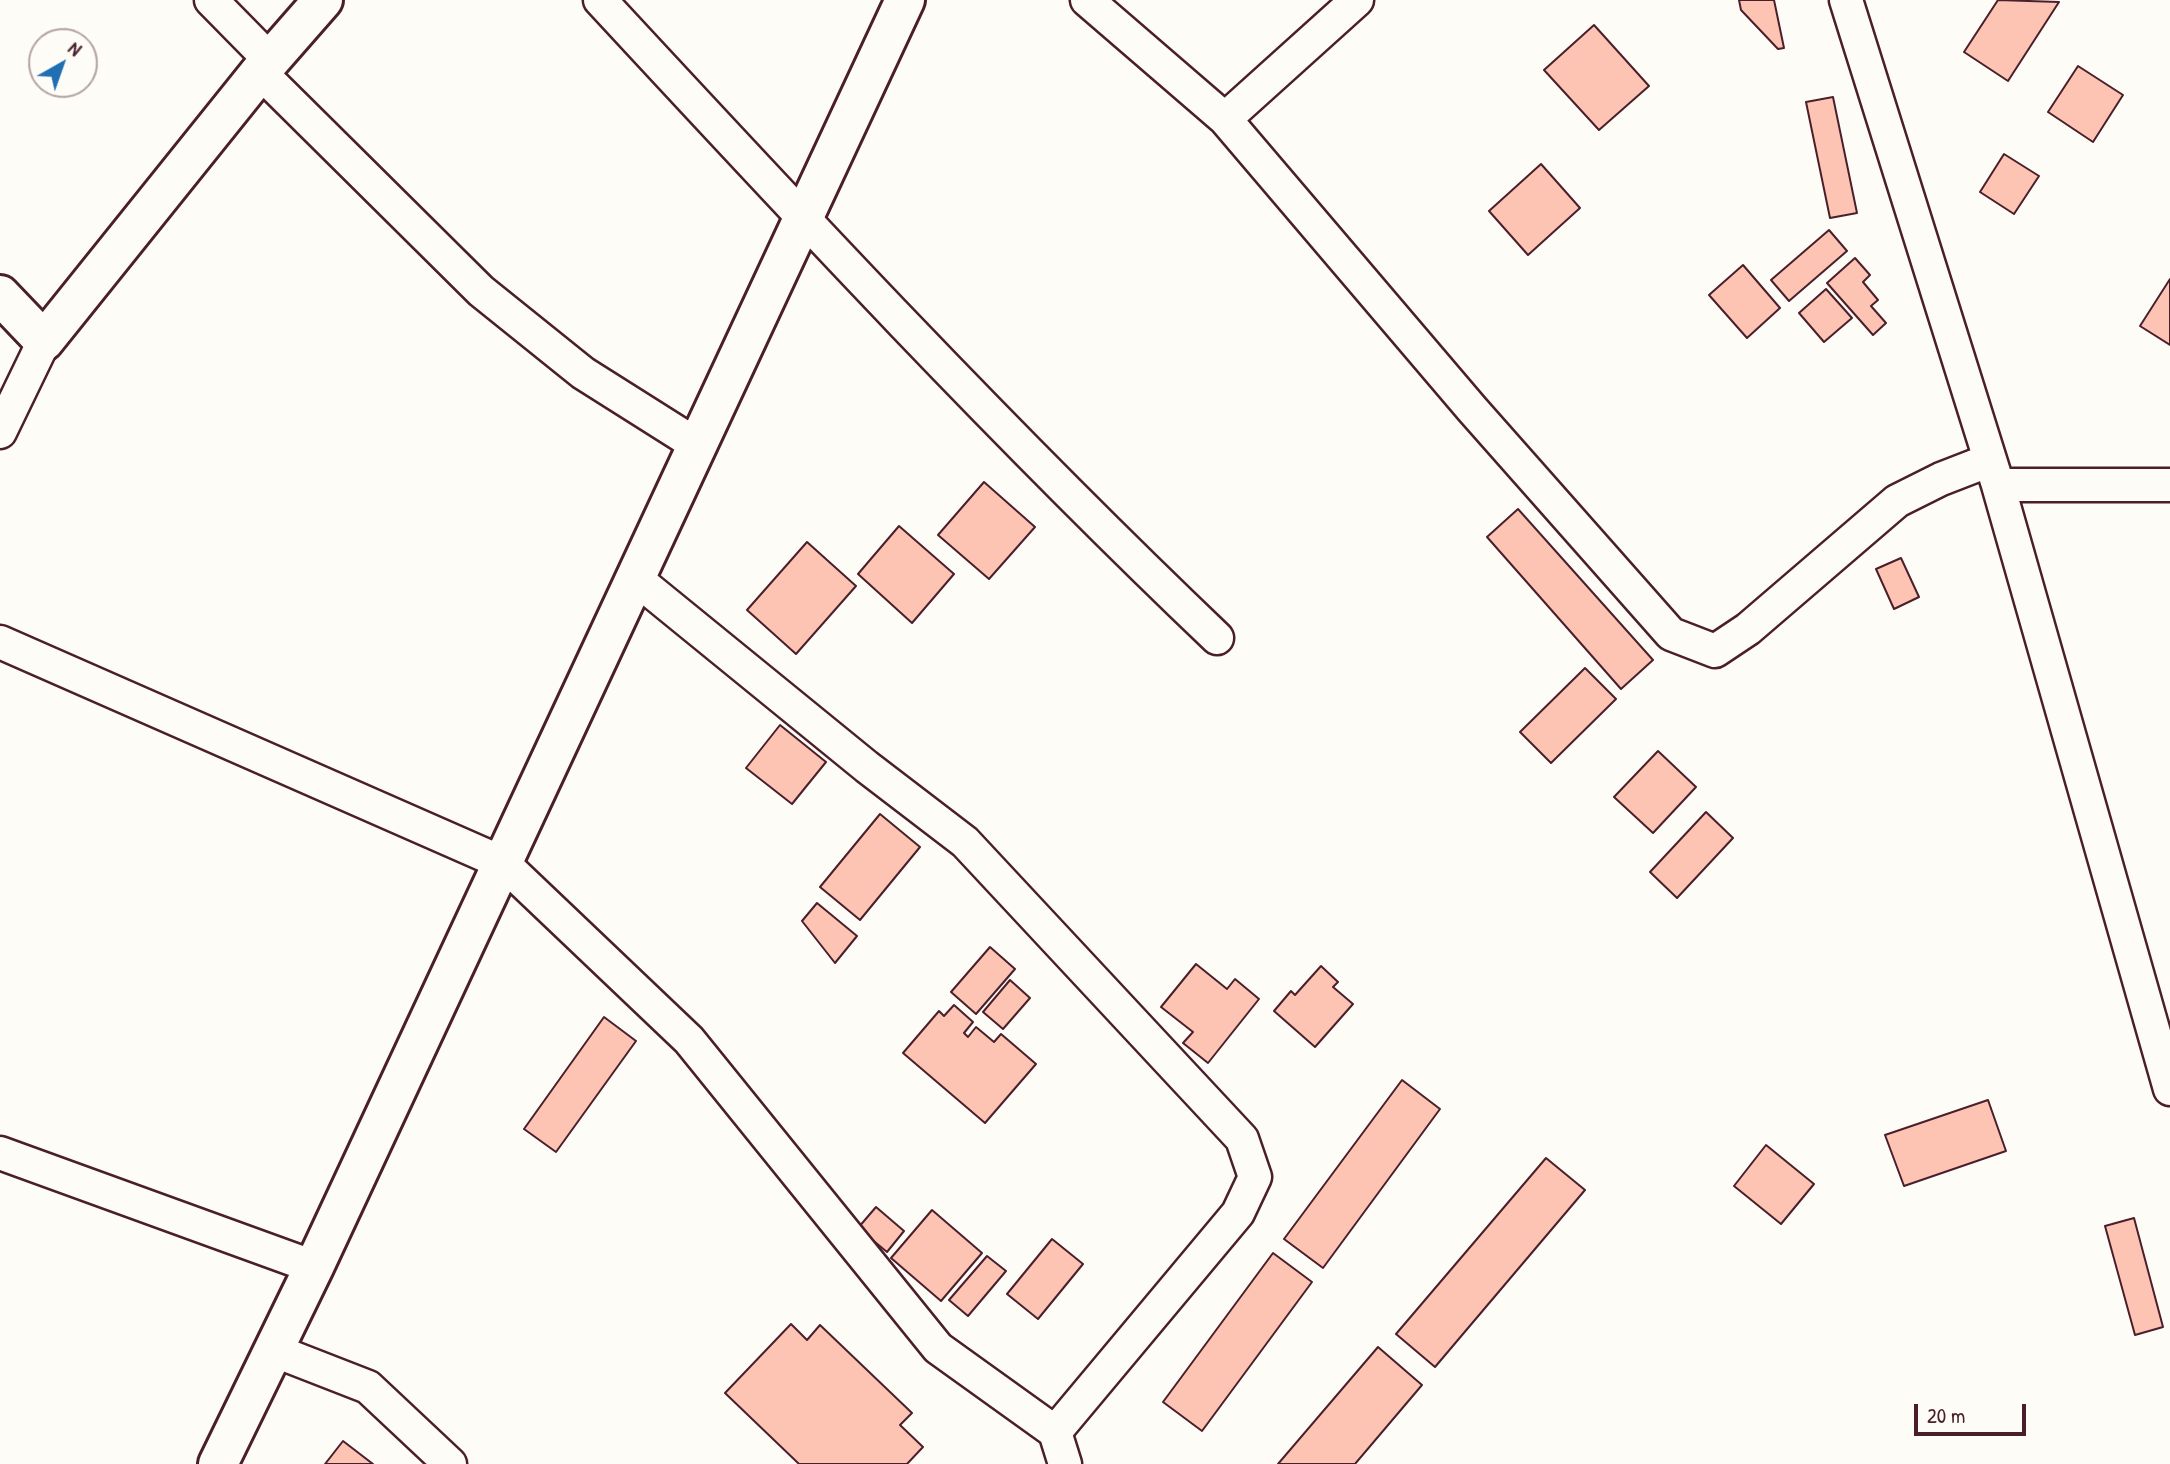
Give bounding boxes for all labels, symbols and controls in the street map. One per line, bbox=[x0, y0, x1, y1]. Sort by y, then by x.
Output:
north arrow bbox=[28, 28, 98, 98]
text: N bbox=[63, 35, 87, 62]
scale bar bbox=[1918, 1390, 2030, 1434]
text: 20 m bbox=[1927, 1401, 1965, 1430]

